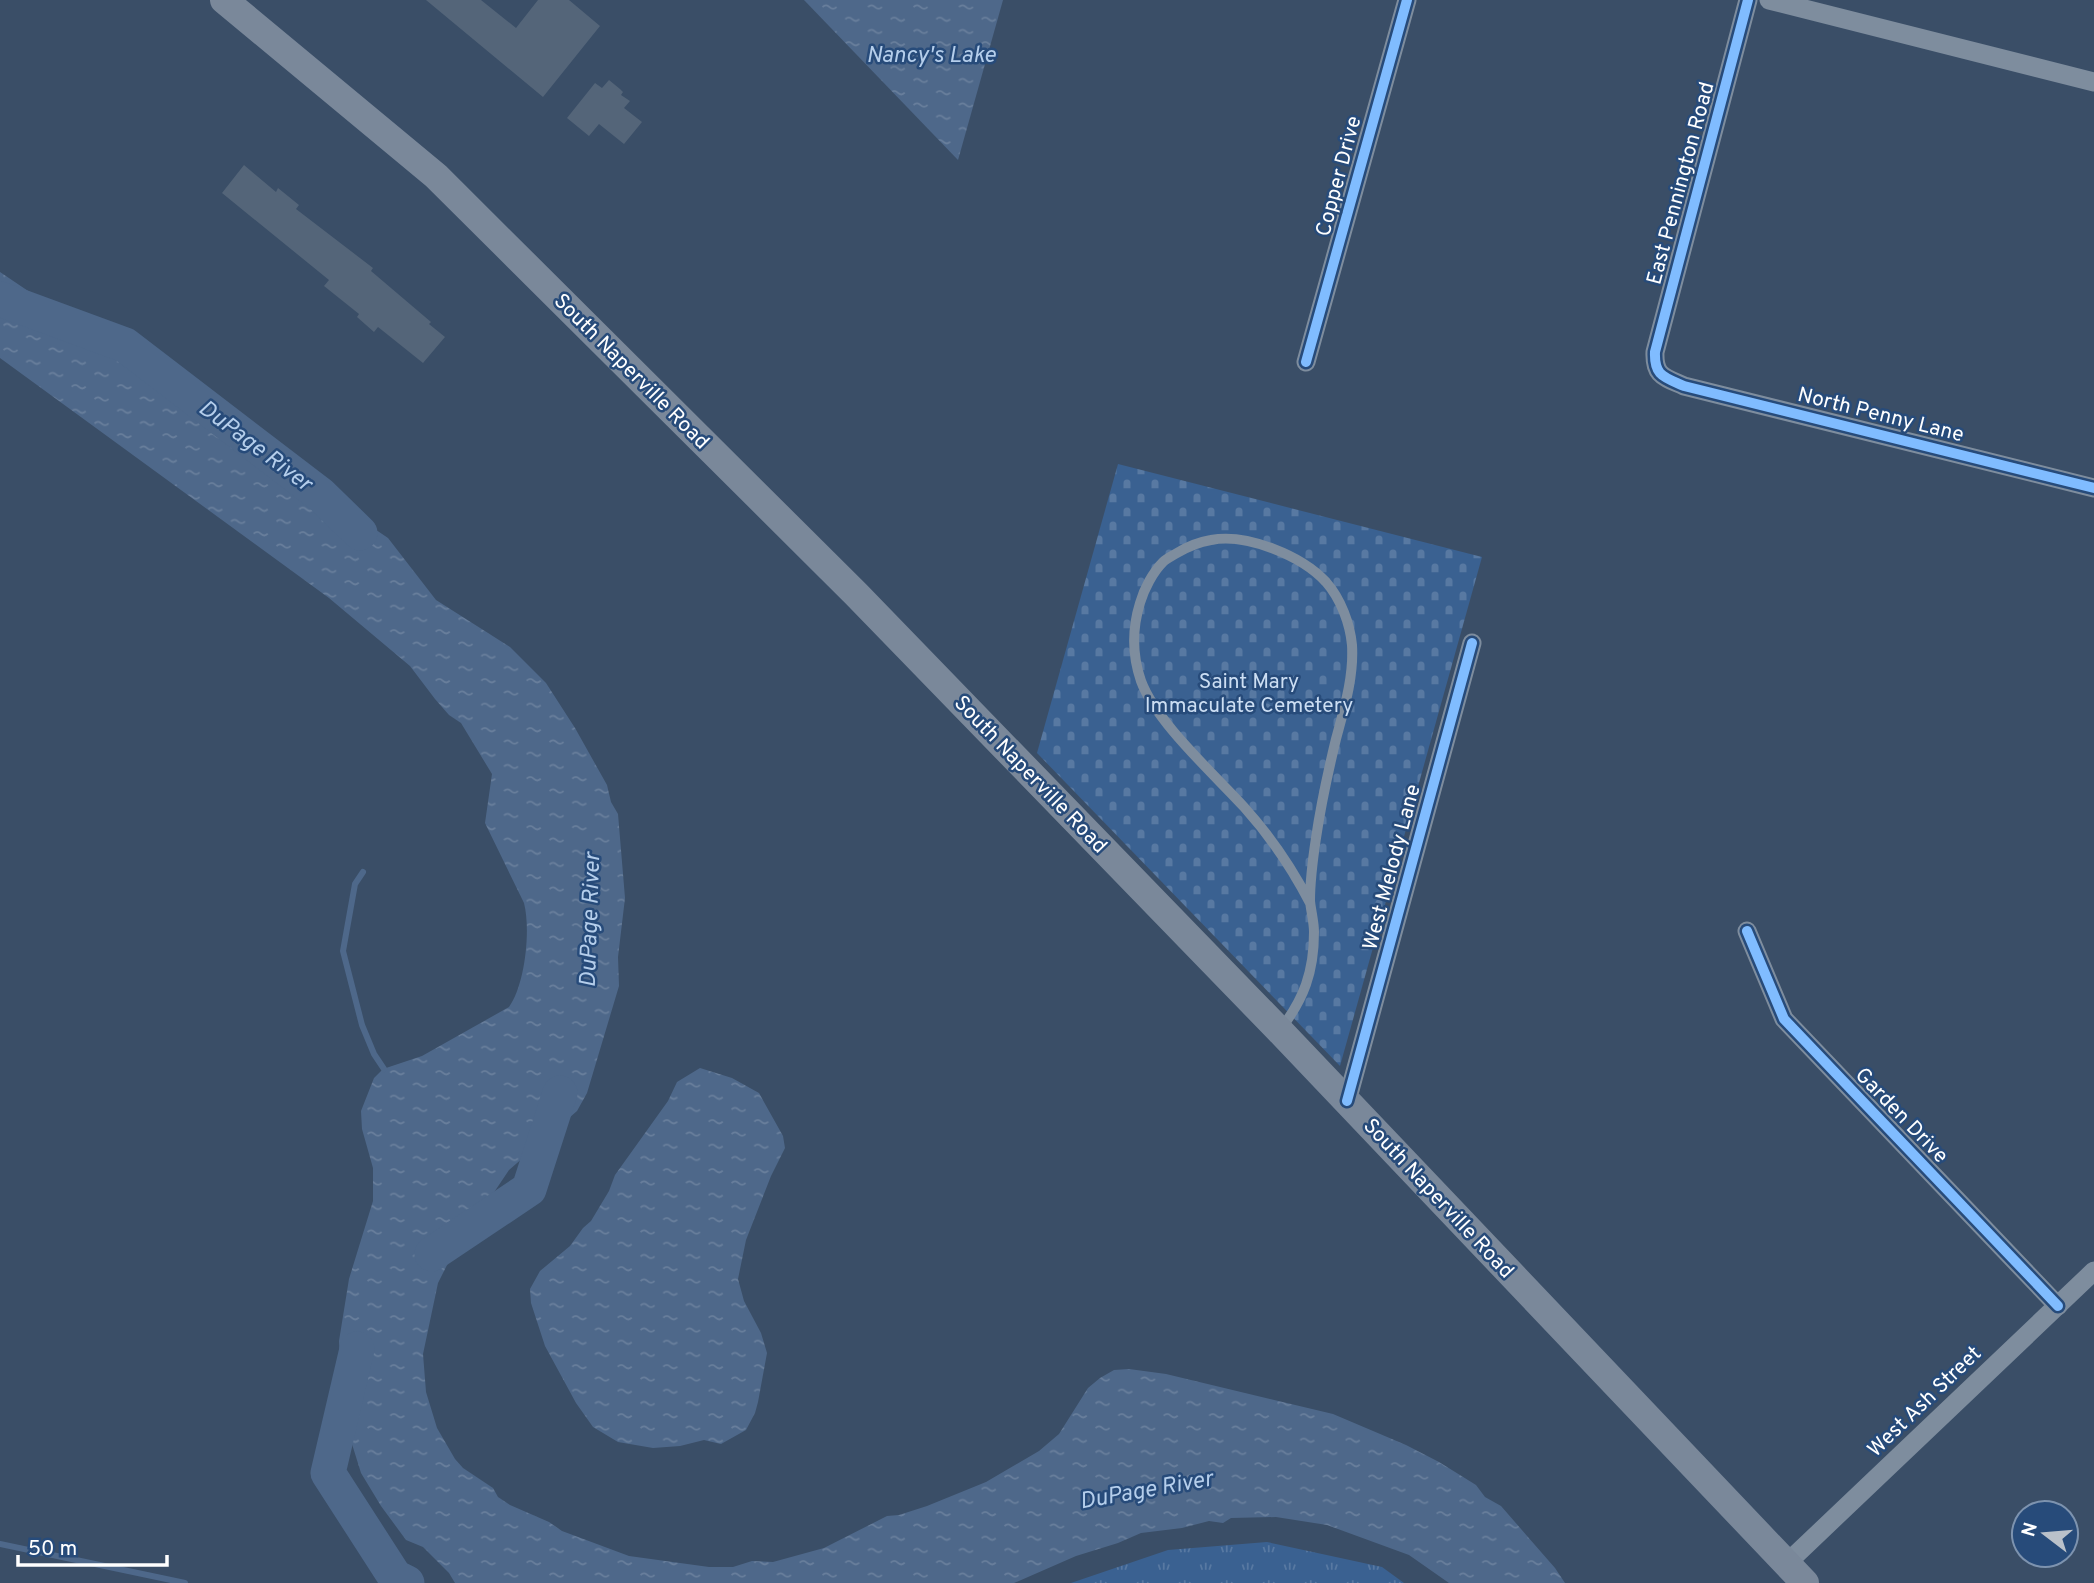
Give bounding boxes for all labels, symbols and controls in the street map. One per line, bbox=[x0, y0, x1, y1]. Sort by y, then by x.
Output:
water label: Nancy's Lake bbox=[866, 42, 997, 71]
street label: East Pennington Road bbox=[1641, 79, 1722, 288]
street label: Copper Drive bbox=[1310, 113, 1368, 240]
street label: South Naperville Road bbox=[547, 288, 715, 456]
street label: North Penny Lane bbox=[1795, 382, 1967, 449]
water label: DuPage River bbox=[192, 395, 319, 500]
park label: Saint Mary Immaculate Cemetery bbox=[1145, 669, 1353, 720]
street label: South Naperville Road bbox=[947, 690, 1112, 860]
street label: West Melody Lane bbox=[1357, 781, 1428, 953]
water label: DuPage River bbox=[575, 850, 608, 988]
street label: Garden Drive bbox=[1848, 1062, 1953, 1170]
street label: South Naperville Road bbox=[1357, 1113, 1519, 1285]
street label: West Ash Street bbox=[1862, 1341, 1988, 1463]
water label: DuPage River bbox=[1078, 1465, 1218, 1517]
north arrow bbox=[2010, 1499, 2080, 1569]
text: N bbox=[2017, 1520, 2044, 1540]
scale bar bbox=[18, 1524, 166, 1568]
text: 50 m bbox=[28, 1536, 77, 1563]

